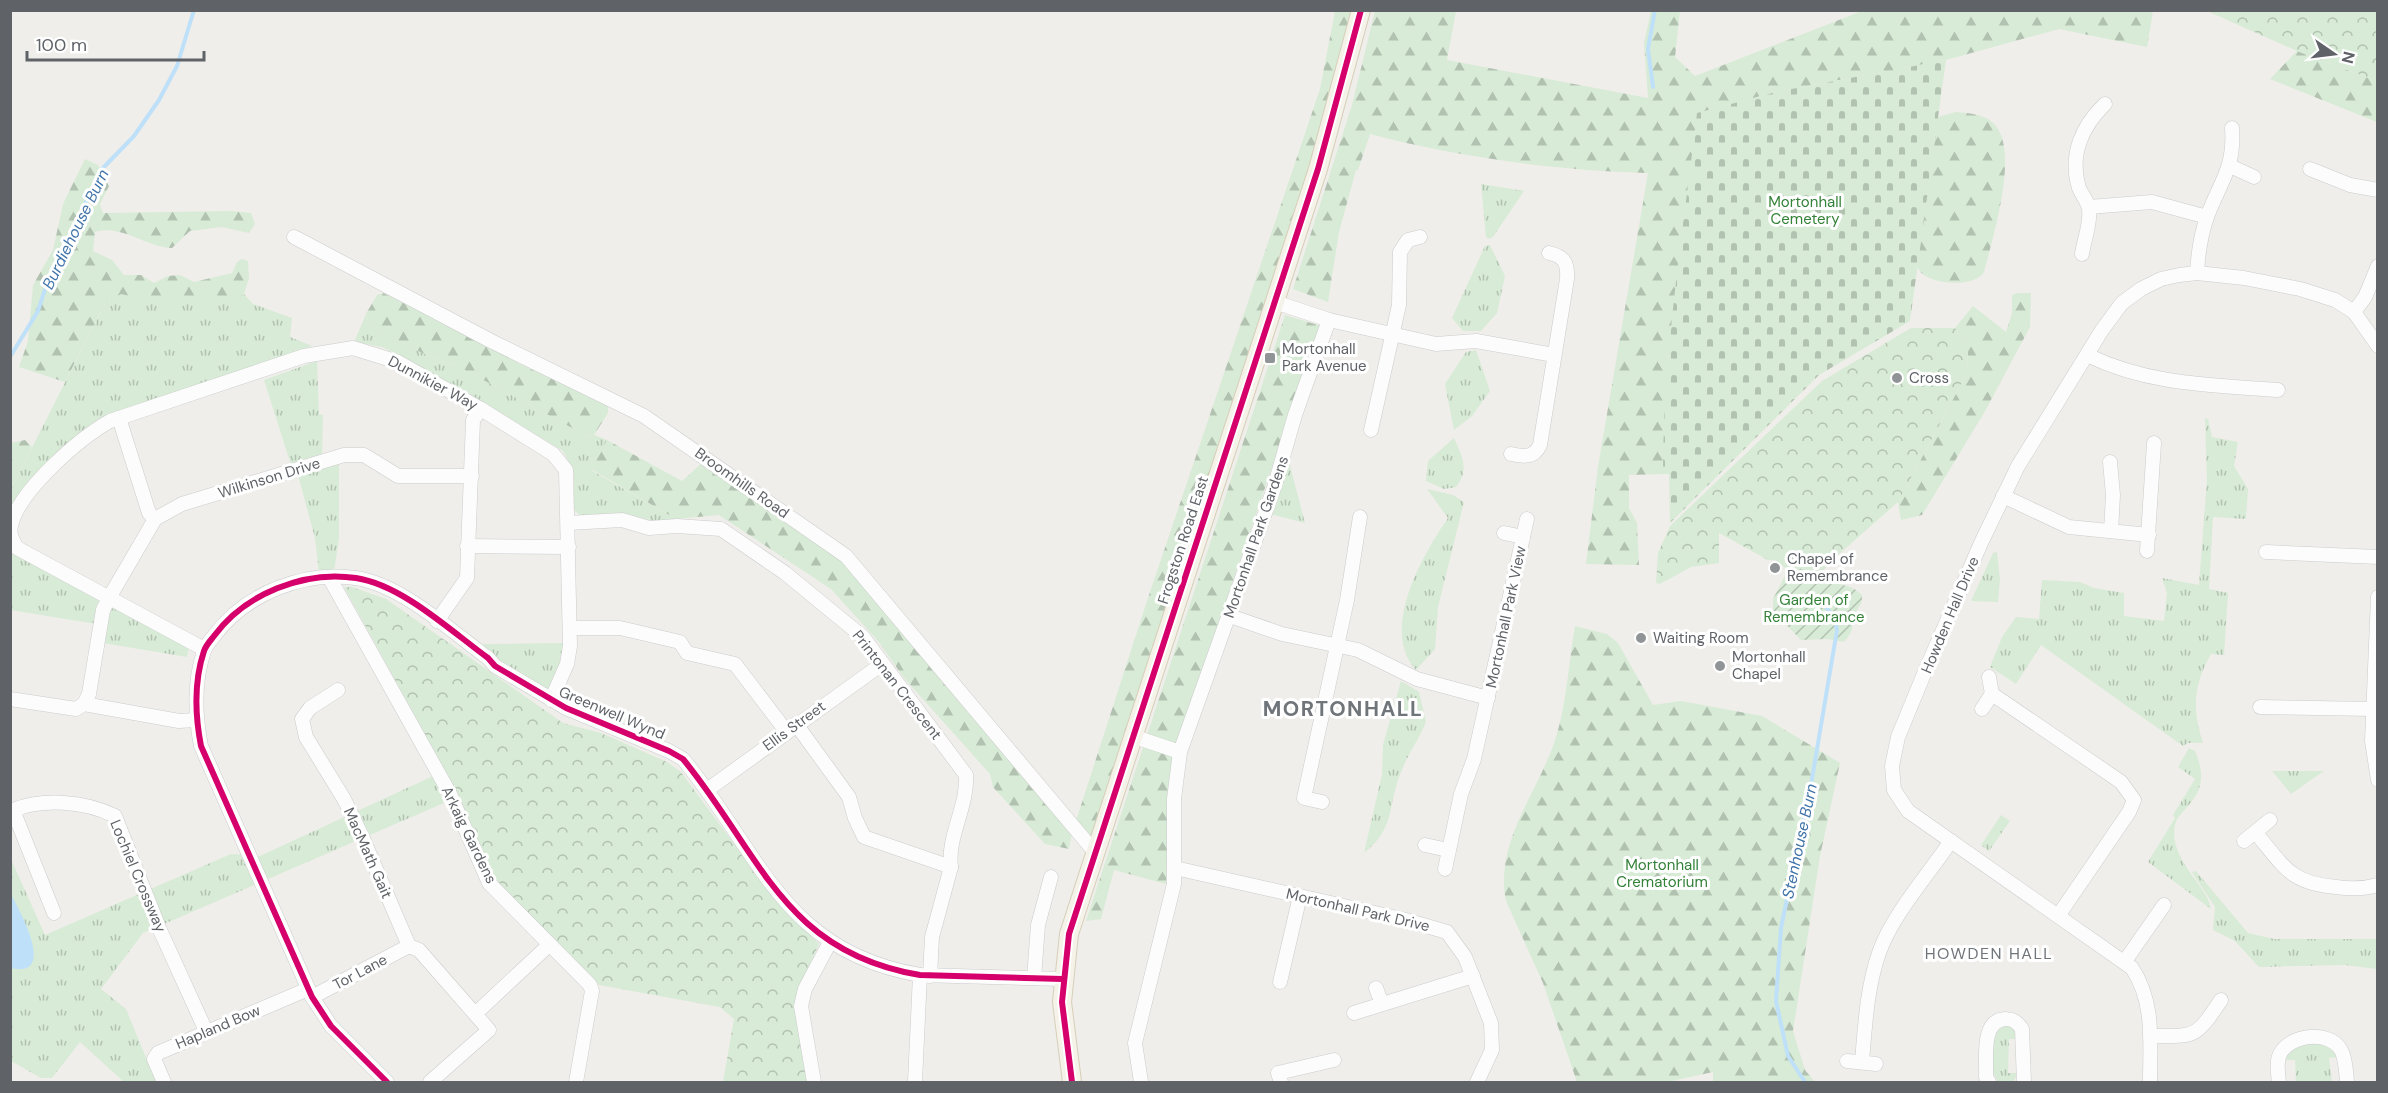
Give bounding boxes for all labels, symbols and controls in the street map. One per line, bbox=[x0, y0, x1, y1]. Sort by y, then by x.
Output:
scale bar bbox=[27, 24, 204, 62]
north arrow bbox=[2304, 24, 2364, 84]
text: 100 m bbox=[36, 33, 87, 57]
text: N bbox=[2336, 49, 2360, 66]
water label: Burdiehouse Burn bbox=[37, 166, 114, 293]
park label: Mortonhall Cemetery bbox=[1768, 192, 1842, 229]
place label: Mortonhall Park Avenue bbox=[1282, 339, 1367, 376]
street label: Dunnikier Way bbox=[385, 351, 482, 415]
marker: Mortonhall Park Avenue bbox=[1263, 351, 1277, 365]
place label: Cross bbox=[1909, 368, 1949, 388]
marker: Cross bbox=[1890, 371, 1904, 385]
street label: Broomhills Road bbox=[691, 443, 793, 523]
street label: Wilkinson Drive bbox=[215, 453, 323, 503]
street label: Mortonhall Park Gardens bbox=[1219, 453, 1293, 621]
street label: Frogston Road East bbox=[1153, 473, 1213, 606]
street label: Mortonhall Park View bbox=[1481, 544, 1531, 690]
place label: Chapel of Remembrance bbox=[1787, 549, 1888, 586]
street label: Howden Hall Drive bbox=[1916, 554, 1984, 676]
marker: Chapel of Remembrance bbox=[1768, 561, 1782, 575]
park label: Garden of Remembrance bbox=[1763, 590, 1865, 627]
street label: Printonan Crescent bbox=[848, 626, 946, 744]
place label: Waiting Room bbox=[1653, 628, 1749, 648]
marker: Waiting Room bbox=[1634, 631, 1648, 645]
place label: Mortonhall Chapel bbox=[1732, 647, 1806, 684]
marker: Mortonhall Chapel bbox=[1713, 659, 1727, 673]
street label: Greenwell Wynd bbox=[556, 682, 668, 744]
district label: MORTONHALL bbox=[1263, 695, 1423, 723]
street label: Ellis Street bbox=[759, 696, 829, 755]
water label: Stenhouse Burn bbox=[1777, 782, 1822, 900]
street label: Arkaig Gardens bbox=[437, 783, 501, 887]
street label: MacMath Gait bbox=[339, 804, 397, 902]
street label: Lochiel Crossway bbox=[105, 817, 171, 936]
park label: Mortonhall Crematorium bbox=[1616, 855, 1708, 892]
street label: Mortonhall Park Drive bbox=[1284, 884, 1432, 936]
district label: HOWDEN HALL bbox=[1925, 943, 2053, 964]
street label: Tor Lane bbox=[329, 949, 391, 995]
street label: Hapland Bow bbox=[172, 1000, 264, 1054]

